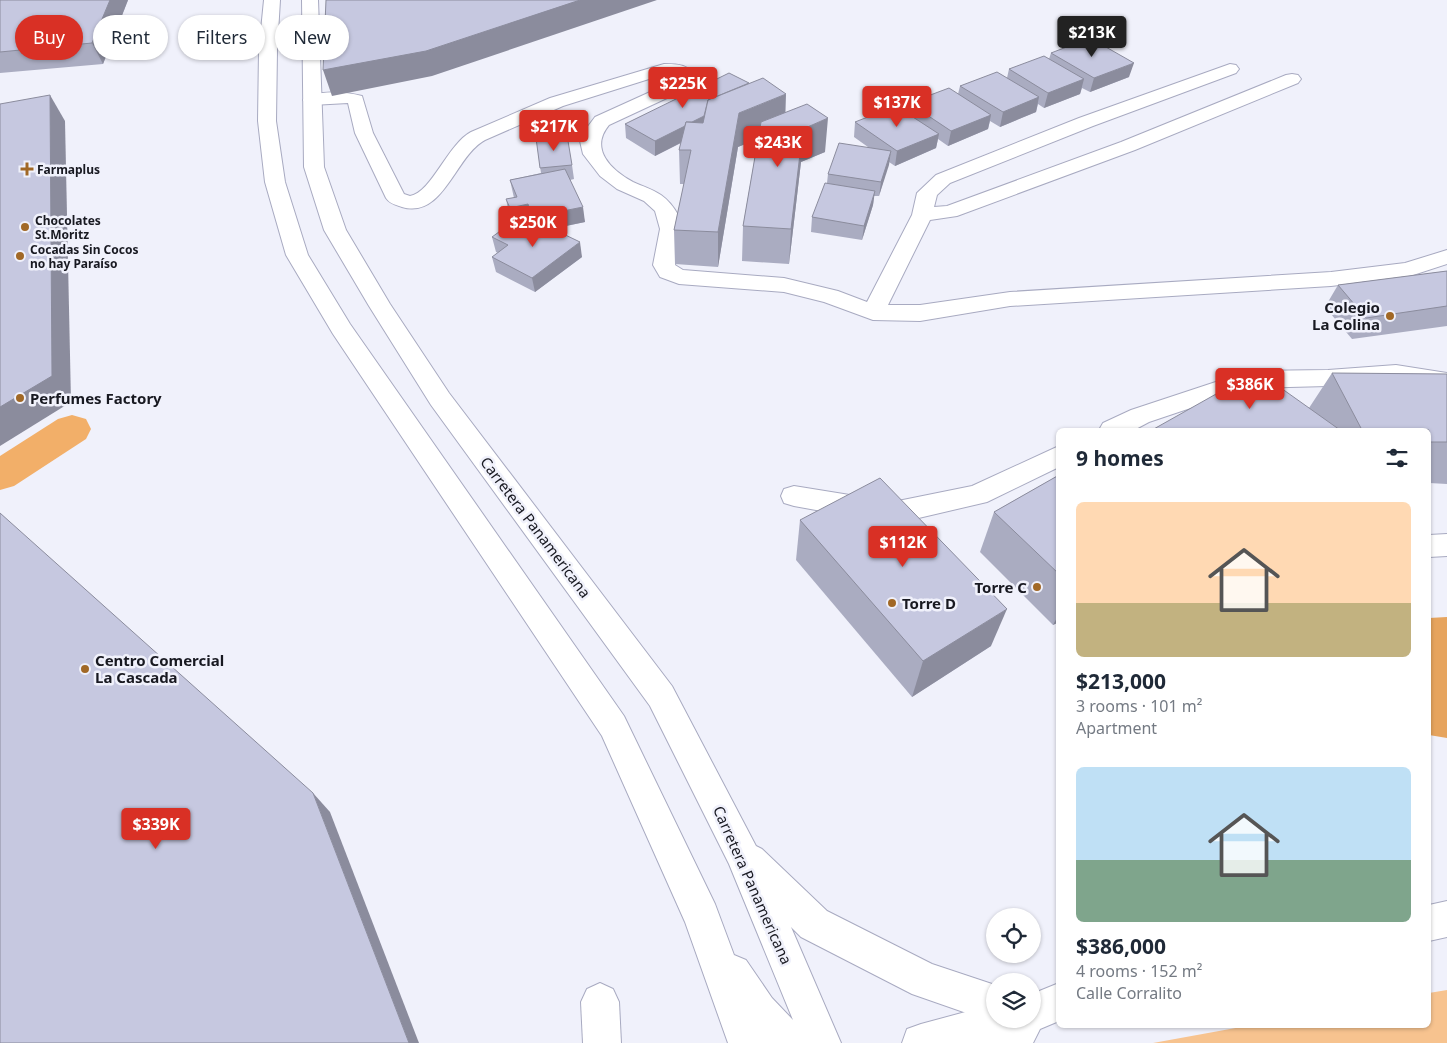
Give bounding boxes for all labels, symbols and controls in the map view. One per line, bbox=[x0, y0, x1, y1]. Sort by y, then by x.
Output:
chip: Buy bbox=[15, 15, 83, 60]
chip: Rent bbox=[93, 15, 168, 60]
chip: Filters bbox=[178, 15, 265, 60]
chip: New bbox=[275, 15, 349, 60]
pin: $213K bbox=[1057, 15, 1127, 58]
text: $213K bbox=[1068, 21, 1116, 43]
pin: $225K bbox=[648, 66, 718, 109]
text: $225K bbox=[659, 72, 707, 94]
pin: $137K bbox=[862, 86, 932, 128]
text: $137K bbox=[873, 91, 921, 113]
pin: $217K bbox=[519, 110, 589, 152]
text: $217K bbox=[530, 115, 578, 137]
pin: $243K bbox=[743, 126, 813, 168]
text: $243K bbox=[754, 131, 802, 153]
place label: Farmaplus bbox=[37, 161, 100, 178]
marker: Farmaplus bbox=[21, 163, 33, 175]
pin: $250K bbox=[498, 206, 568, 248]
text: $250K bbox=[509, 211, 557, 233]
place label: Chocolates St.Moritz bbox=[35, 212, 101, 243]
marker: Chocolates St.Moritz bbox=[19, 221, 31, 233]
place label: Cocadas Sin Cocos no hay Paraíso bbox=[30, 241, 139, 272]
marker: Cocadas Sin Cocos no hay Paraíso bbox=[14, 250, 26, 262]
place label: Colegio La Colina bbox=[1312, 297, 1380, 334]
marker: Colegio La Colina bbox=[1384, 310, 1396, 322]
pin: $386K bbox=[1215, 368, 1285, 410]
text: $386K bbox=[1226, 373, 1274, 395]
place label: Perfumes Factory bbox=[30, 388, 162, 408]
marker: Perfumes Factory bbox=[14, 392, 26, 404]
text: 9 homes bbox=[1076, 444, 1164, 472]
icon: filters bbox=[1383, 444, 1411, 472]
street label: Carretera Panamericana bbox=[476, 452, 596, 602]
pin: $112K bbox=[868, 526, 938, 568]
text: $112K bbox=[879, 531, 927, 553]
icon: home bbox=[1199, 535, 1289, 625]
place label: Torre C bbox=[974, 577, 1027, 597]
marker: Torre C bbox=[1031, 581, 1043, 593]
place label: Torre D bbox=[902, 593, 956, 613]
marker: Torre D bbox=[886, 597, 898, 609]
place label: Centro Comercial La Cascada bbox=[95, 650, 224, 687]
marker: Centro Comercial La Cascada bbox=[79, 663, 91, 675]
text: $213,000 bbox=[1076, 667, 1166, 695]
text: 3 rooms · 101 m² bbox=[1076, 695, 1202, 717]
text: Apartment bbox=[1076, 717, 1157, 739]
icon: home bbox=[1199, 800, 1289, 890]
street label: Carretera Panamericana bbox=[709, 803, 797, 967]
pin: $339K bbox=[121, 808, 191, 850]
text: $339K bbox=[132, 813, 180, 835]
map controls bbox=[986, 908, 1041, 1028]
button: locate bbox=[986, 908, 1041, 963]
text: $386,000 bbox=[1076, 932, 1166, 960]
text: 4 rooms · 152 m² bbox=[1076, 960, 1202, 982]
button: layers bbox=[986, 973, 1041, 1028]
text: Calle Corralito bbox=[1076, 982, 1182, 1004]

